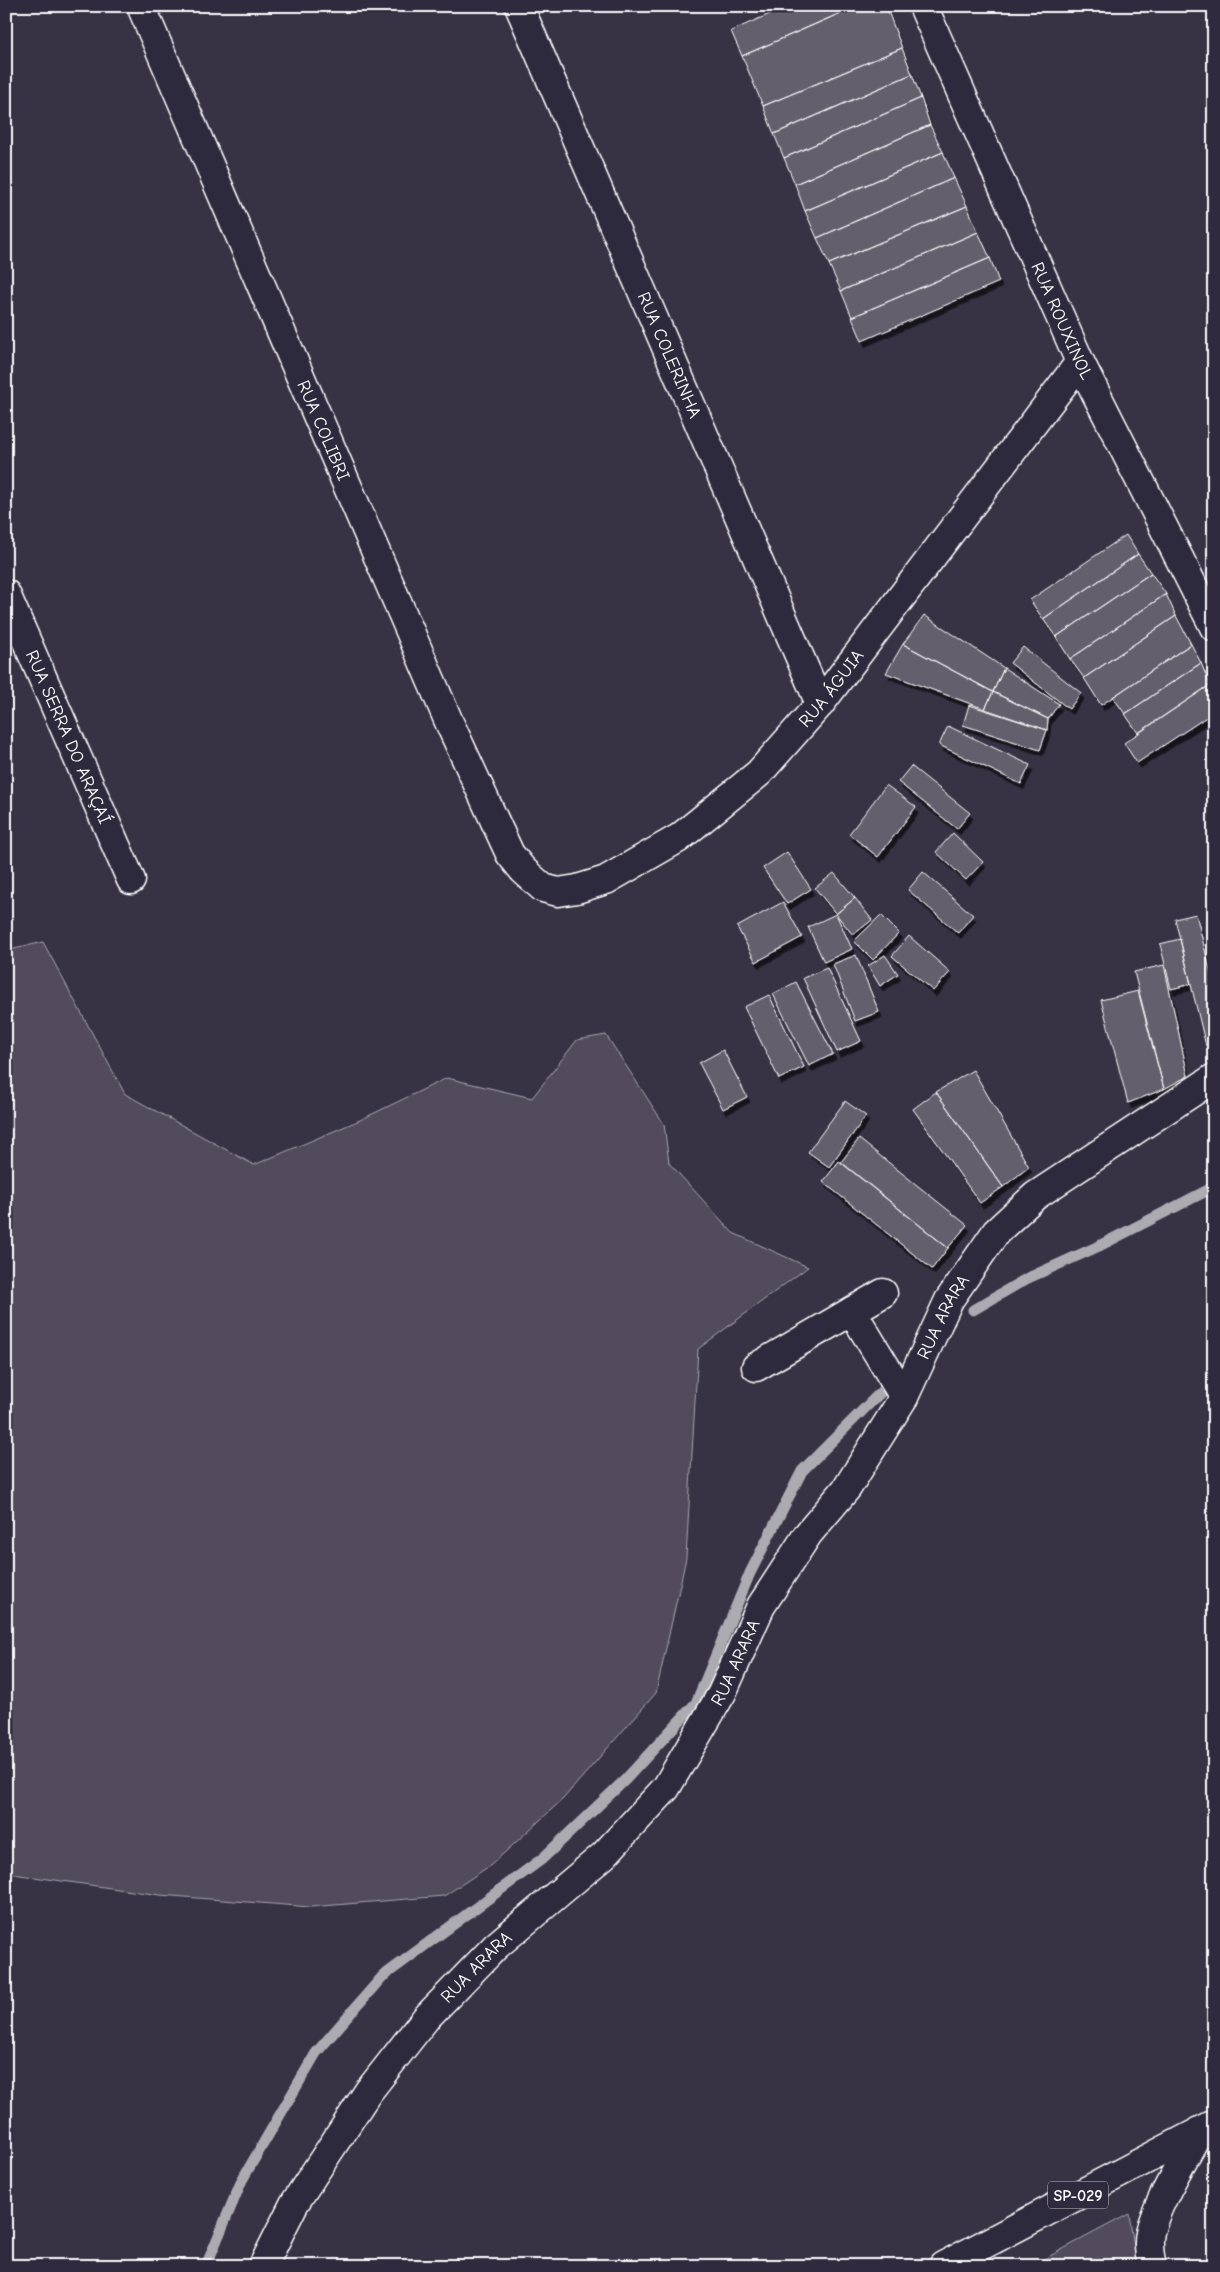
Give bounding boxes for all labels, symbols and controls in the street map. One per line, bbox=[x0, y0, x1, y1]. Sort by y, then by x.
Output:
street label: RUA ROUXINOL bbox=[1026, 259, 1097, 383]
street label: RUA COLERINHA bbox=[633, 289, 705, 421]
street label: RUA COLIBRI bbox=[292, 377, 354, 484]
street label: RUA ÁGUIA bbox=[794, 646, 868, 732]
street label: RUA SERRA DO ARAÇAÍ bbox=[21, 647, 116, 827]
street label: RUA ARARA bbox=[913, 1271, 974, 1363]
street label: RUA ARARA bbox=[707, 1617, 764, 1710]
street label: RUA ARARA bbox=[436, 1927, 516, 2008]
road number: SP-029 bbox=[1048, 2182, 1108, 2208]

